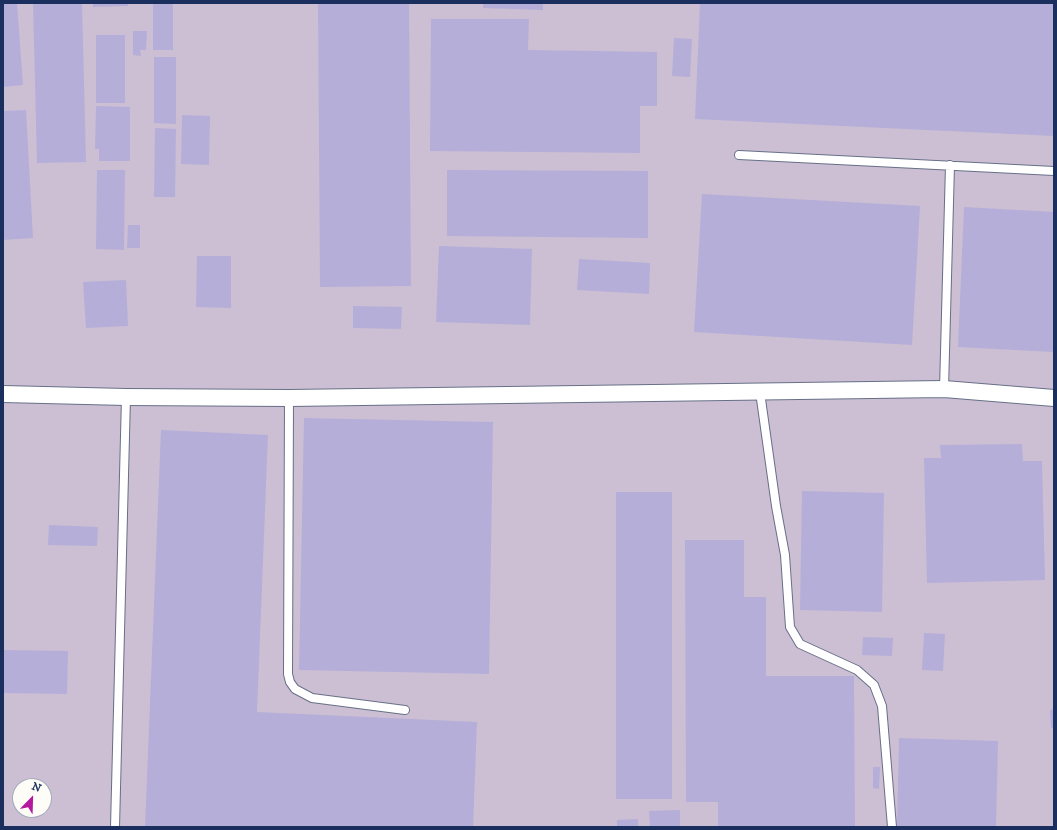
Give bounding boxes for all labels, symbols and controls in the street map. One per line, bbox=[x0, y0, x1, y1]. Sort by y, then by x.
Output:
north arrow bbox=[12, 778, 52, 818]
text: N bbox=[29, 780, 43, 796]

